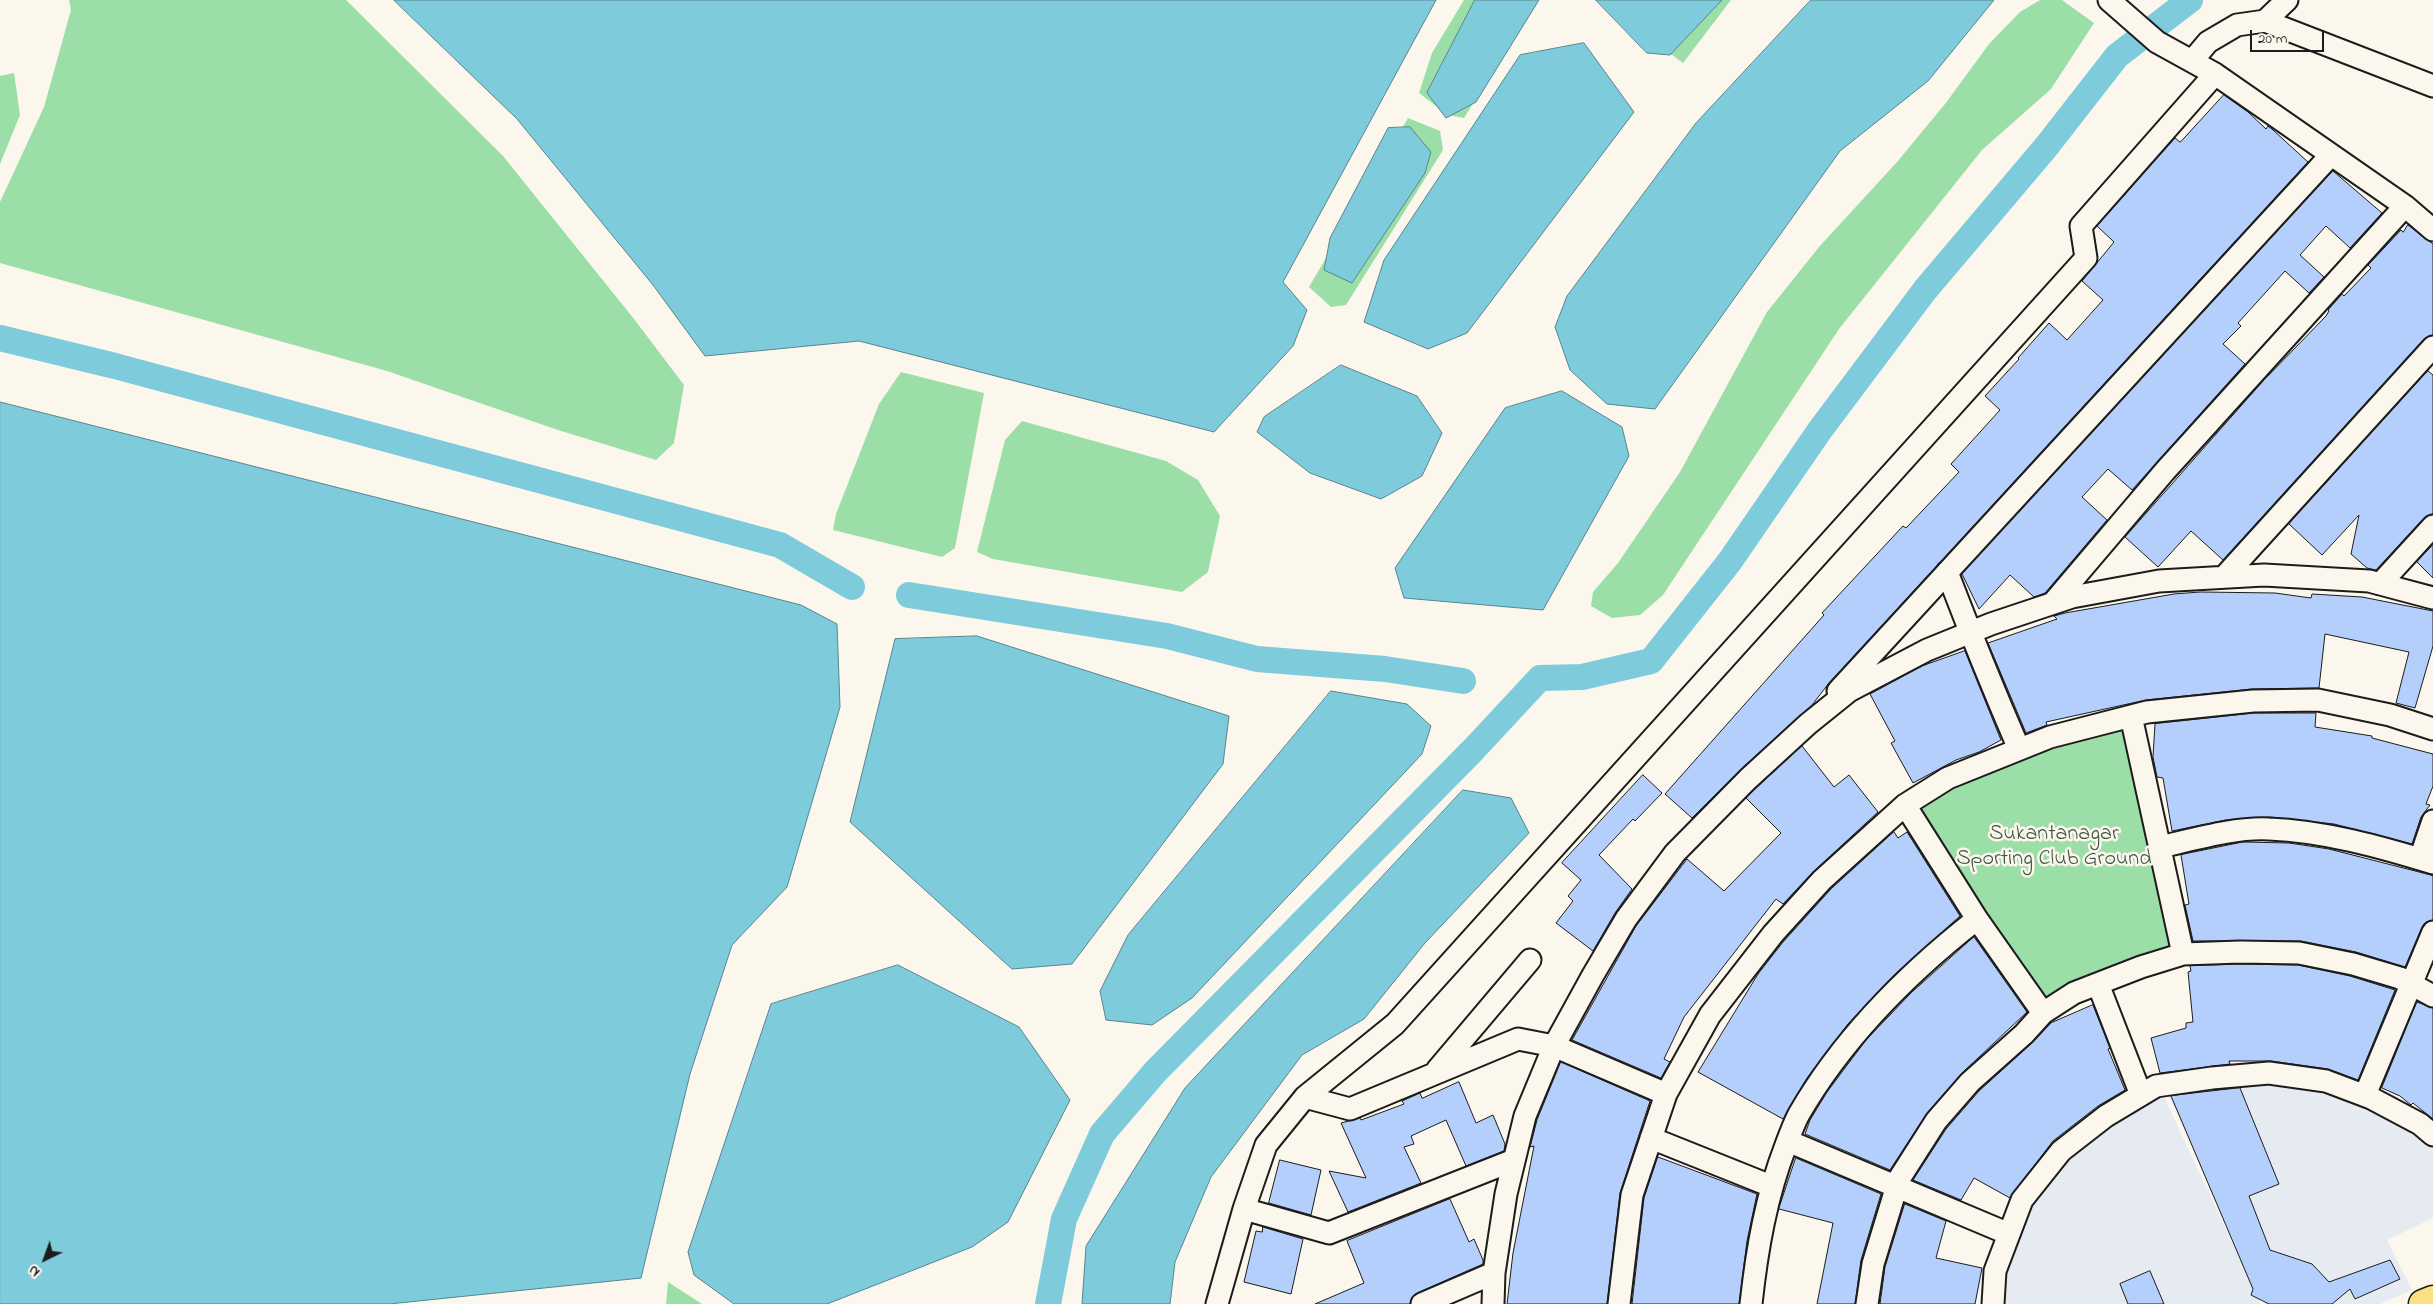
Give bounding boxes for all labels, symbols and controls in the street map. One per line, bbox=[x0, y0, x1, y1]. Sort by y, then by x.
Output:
scale bar bbox=[2253, 20, 2327, 52]
text: 20 m bbox=[2258, 28, 2287, 50]
park label: Sukantanagar Sporting Club Ground bbox=[1956, 822, 2152, 874]
north arrow bbox=[20, 1234, 70, 1284]
text: N bbox=[24, 1260, 45, 1281]

